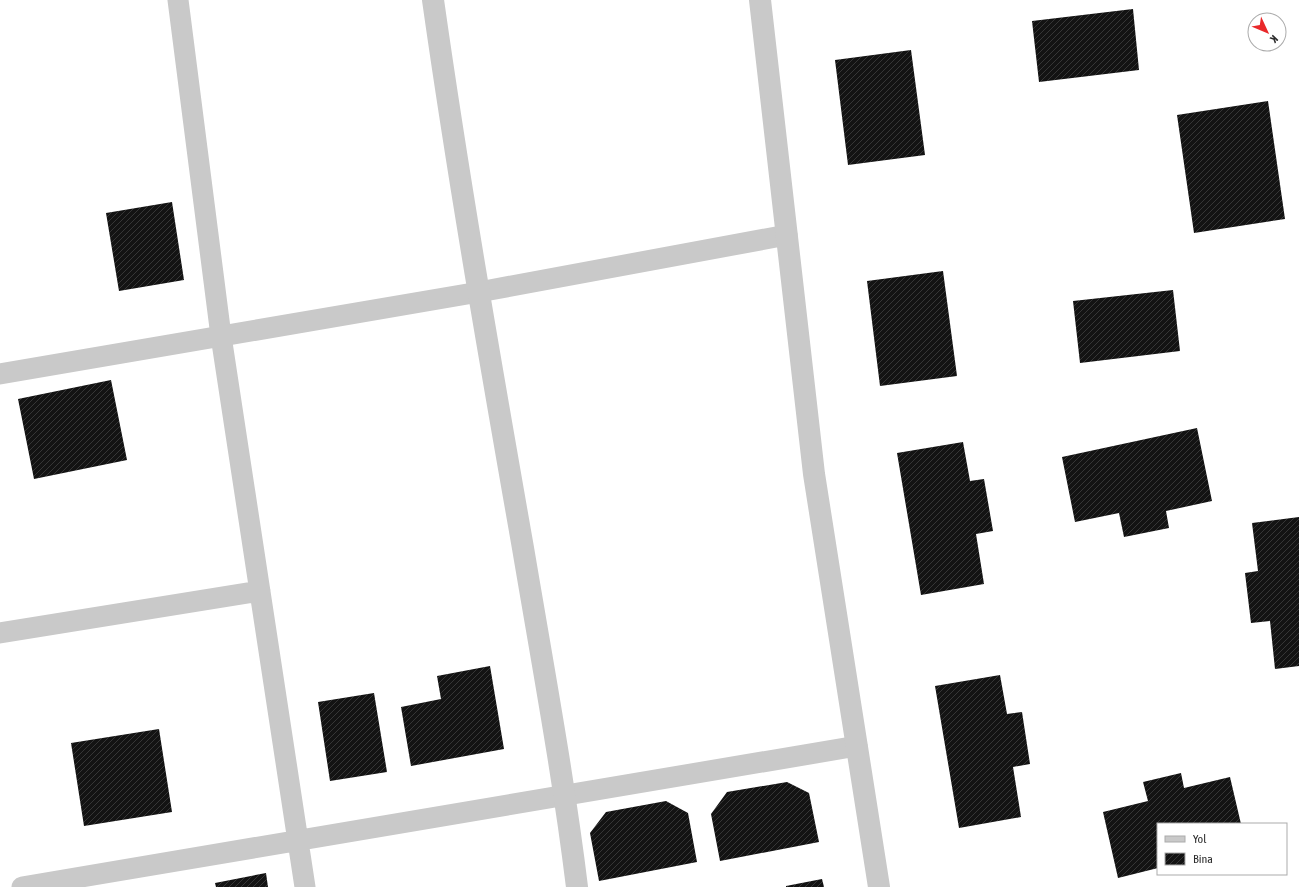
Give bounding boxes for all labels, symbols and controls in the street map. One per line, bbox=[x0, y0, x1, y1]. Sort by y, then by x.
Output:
north arrow bbox=[1247, 12, 1287, 52]
text: K bbox=[1268, 33, 1280, 45]
legend bbox=[1157, 823, 1287, 875]
text: Yol bbox=[1193, 832, 1207, 846]
text: Bina bbox=[1193, 852, 1213, 866]

